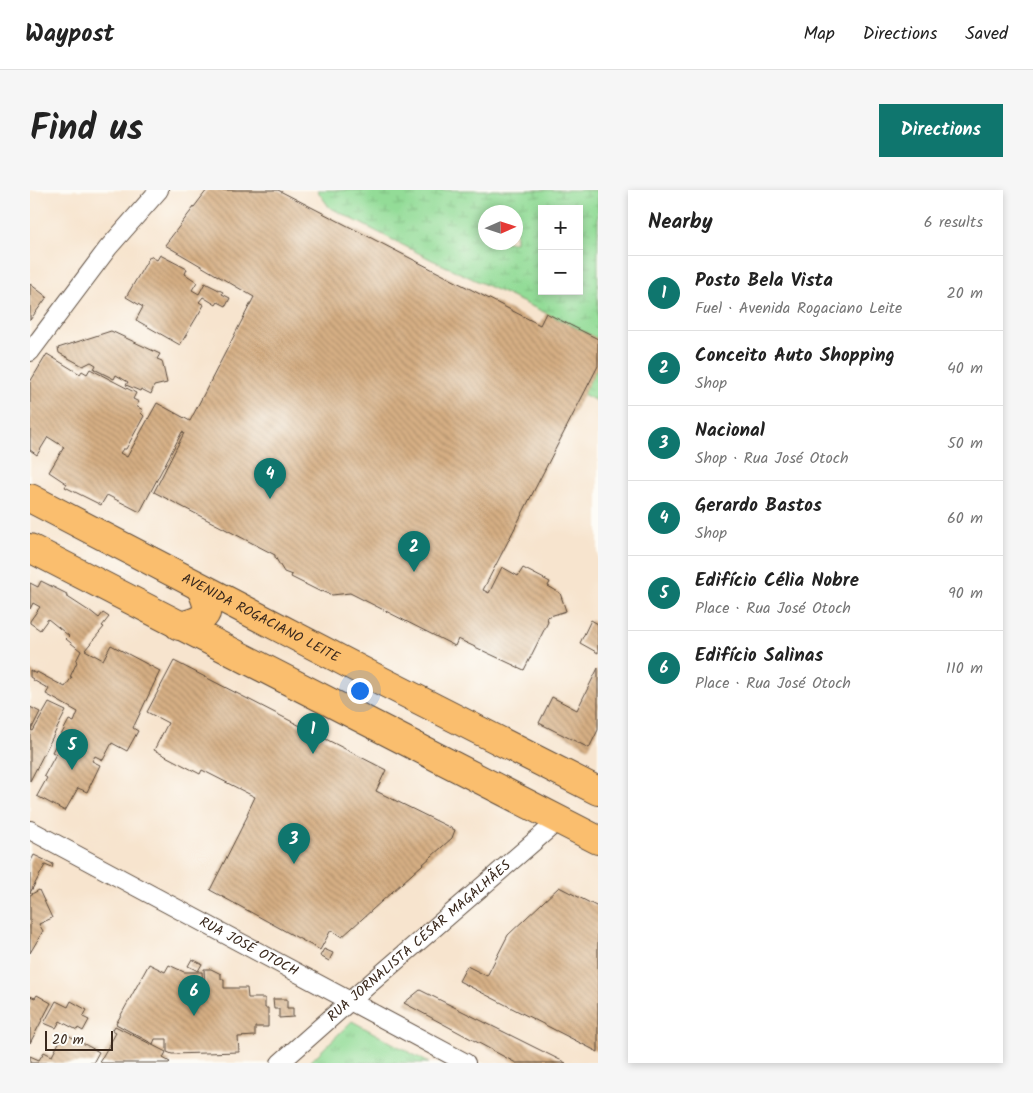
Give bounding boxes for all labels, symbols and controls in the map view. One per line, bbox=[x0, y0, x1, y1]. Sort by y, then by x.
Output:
text: Waypost bbox=[25, 15, 114, 54]
text: Map bbox=[803, 20, 835, 49]
text: Directions bbox=[863, 20, 937, 49]
text: Saved bbox=[965, 20, 1008, 49]
text: Find us bbox=[30, 102, 143, 158]
button: Directions bbox=[879, 104, 1003, 157]
north arrow bbox=[478, 205, 523, 250]
map controls bbox=[538, 205, 583, 295]
button: + bbox=[538, 205, 583, 250]
text: Nearby bbox=[648, 206, 713, 239]
text: 6 results bbox=[924, 210, 983, 235]
button: − bbox=[538, 250, 583, 295]
text: Posto Bela Vista bbox=[695, 266, 833, 296]
text: 1 bbox=[662, 281, 666, 306]
text: 20 m bbox=[947, 281, 983, 306]
text: Fuel · Avenida Rogaciano Leite bbox=[695, 296, 902, 321]
text: Conceito Auto Shopping bbox=[695, 341, 895, 371]
text: 2 bbox=[659, 356, 669, 381]
text: 40 m bbox=[947, 356, 983, 381]
text: Shop bbox=[695, 371, 727, 396]
text: Nacional bbox=[695, 416, 765, 446]
text: 3 bbox=[660, 431, 668, 456]
text: 50 m bbox=[947, 431, 983, 456]
text: Shop · Rua José Otoch bbox=[695, 446, 848, 471]
pin: 4 bbox=[254, 458, 286, 499]
text: Gerardo Bastos bbox=[695, 491, 822, 521]
text: 4 bbox=[660, 506, 668, 531]
text: 60 m bbox=[947, 506, 983, 531]
text: Shop bbox=[695, 521, 727, 546]
pin: 2 bbox=[398, 531, 430, 572]
text: Edifício Célia Nobre bbox=[695, 566, 859, 596]
street label: AVENIDA ROGACIANO LEITE bbox=[178, 568, 344, 669]
text: 5 bbox=[660, 581, 668, 606]
text: 90 m bbox=[948, 581, 983, 606]
text: Place · Rua José Otoch bbox=[695, 596, 851, 621]
text: Edifício Salinas bbox=[695, 641, 823, 671]
text: 6 bbox=[660, 656, 668, 681]
text: 110 m bbox=[946, 656, 983, 681]
text: Place · Rua José Otoch bbox=[695, 671, 851, 696]
your location bbox=[347, 678, 373, 704]
pin: 1 bbox=[297, 713, 329, 754]
pin: 5 bbox=[56, 729, 88, 770]
pin: 3 bbox=[278, 823, 310, 864]
street label: RUA JORNALISTA CÉSAR MAGALHÃES bbox=[322, 855, 516, 1027]
street label: RUA JOSÉ OTOCH bbox=[195, 911, 302, 982]
pin: 6 bbox=[178, 975, 210, 1016]
scale bar bbox=[45, 1028, 112, 1051]
text: 20 m bbox=[52, 1029, 84, 1051]

